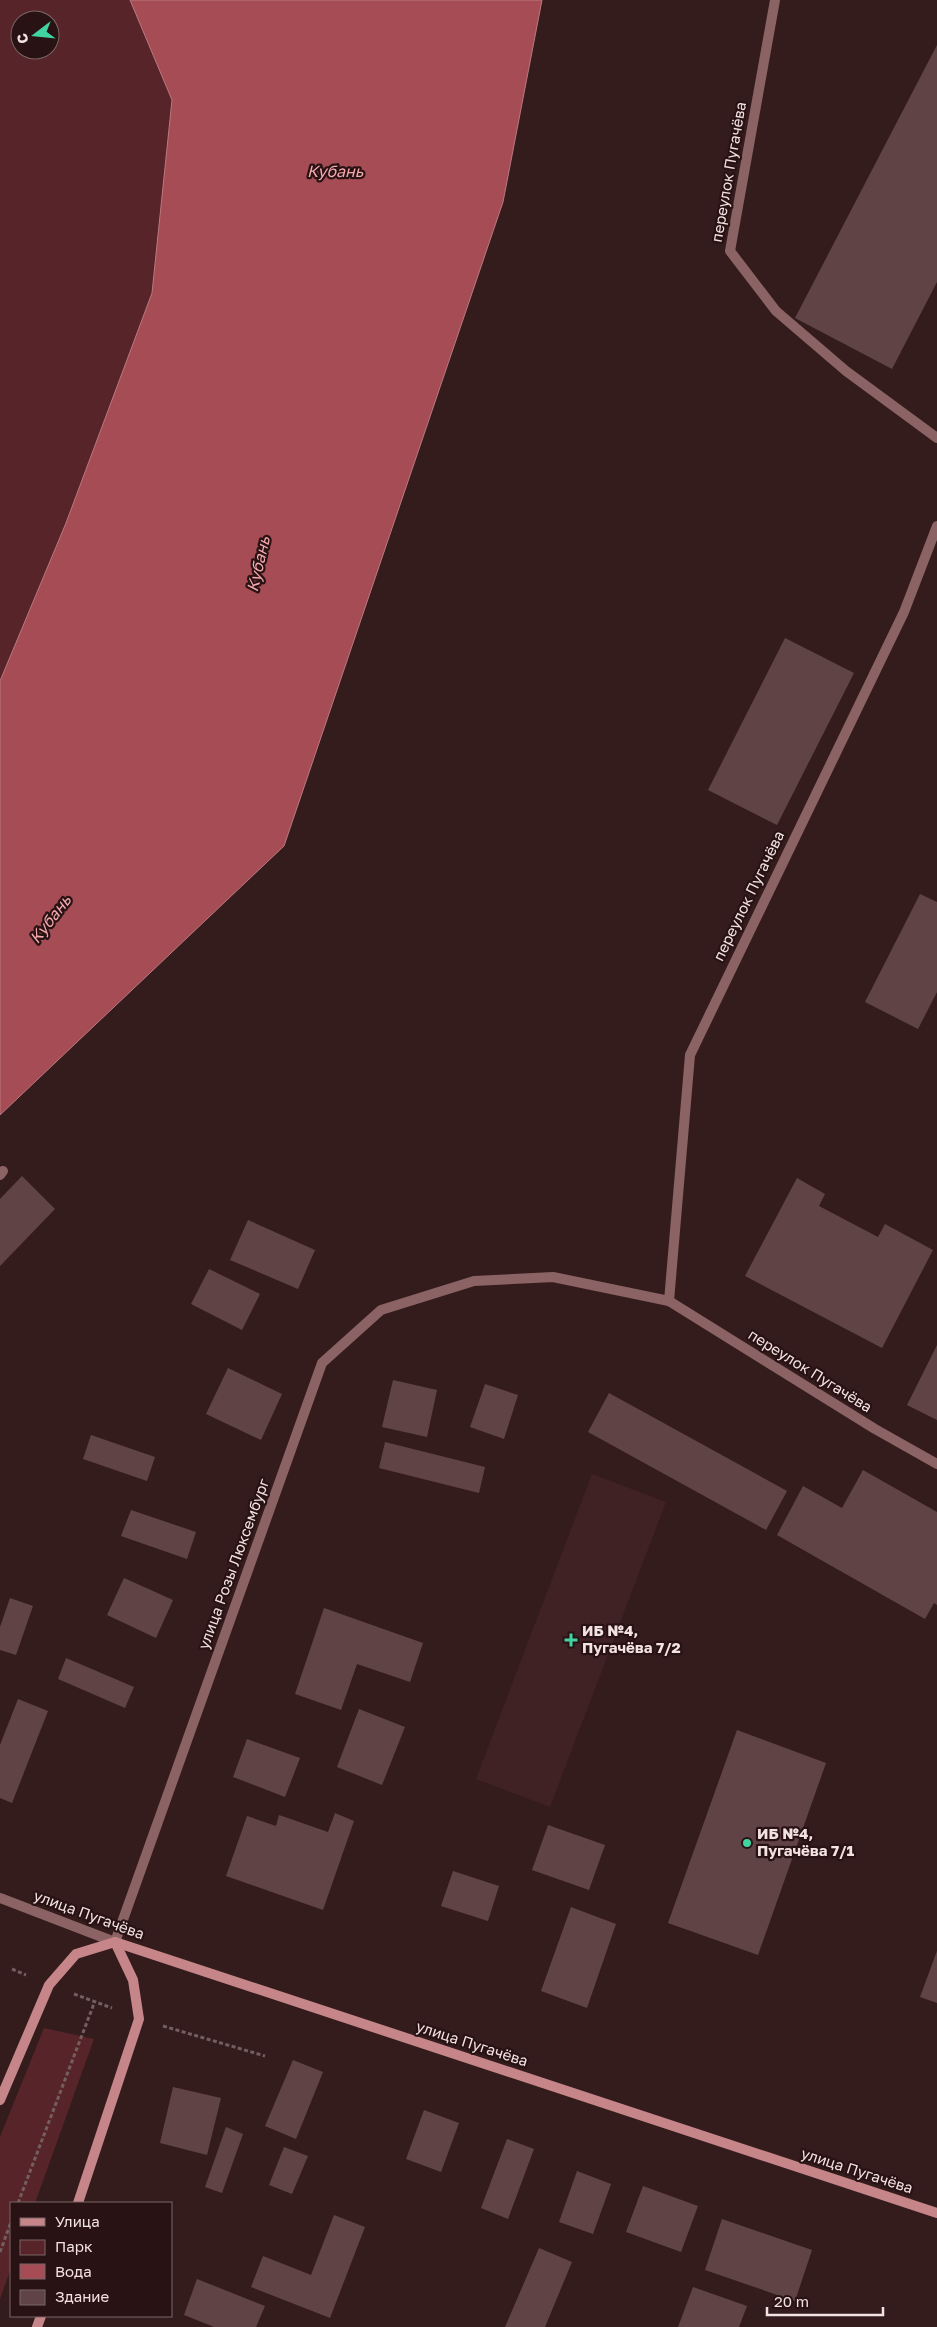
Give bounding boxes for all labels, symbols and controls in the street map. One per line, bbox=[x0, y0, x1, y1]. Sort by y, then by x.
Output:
north arrow bbox=[10, 10, 60, 60]
text: С bbox=[12, 32, 32, 46]
street label: переулок Пугачёва bbox=[707, 100, 749, 243]
water label: Кубань bbox=[307, 161, 364, 181]
water label: Кубань bbox=[242, 534, 274, 594]
street label: переулок Пугачёва bbox=[709, 828, 787, 963]
water label: Кубань bbox=[25, 890, 76, 947]
street label: переулок Пугачёва bbox=[745, 1325, 876, 1415]
street label: улица Розы Люксембург bbox=[194, 1476, 272, 1652]
place label: ИБ №4, Пугачёва 7/2 bbox=[582, 1621, 681, 1656]
marker: ИБ №4, Пугачёва 7/2 bbox=[564, 1633, 578, 1647]
place label: ИБ №4, Пугачёва 7/1 bbox=[757, 1824, 854, 1859]
marker: ИБ №4, Пугачёва 7/1 bbox=[741, 1837, 753, 1849]
street label: улица Пугачёва bbox=[32, 1886, 147, 1942]
street label: улица Пугачёва bbox=[414, 2017, 530, 2070]
street label: улица Пугачёва bbox=[799, 2144, 915, 2197]
legend bbox=[10, 2202, 172, 2317]
text: Улица bbox=[55, 2212, 100, 2230]
text: Парк bbox=[55, 2237, 93, 2255]
text: Вода bbox=[55, 2262, 92, 2280]
scale bar bbox=[767, 2284, 883, 2316]
text: Здание bbox=[55, 2287, 109, 2305]
text: 20 m bbox=[774, 2292, 809, 2310]

